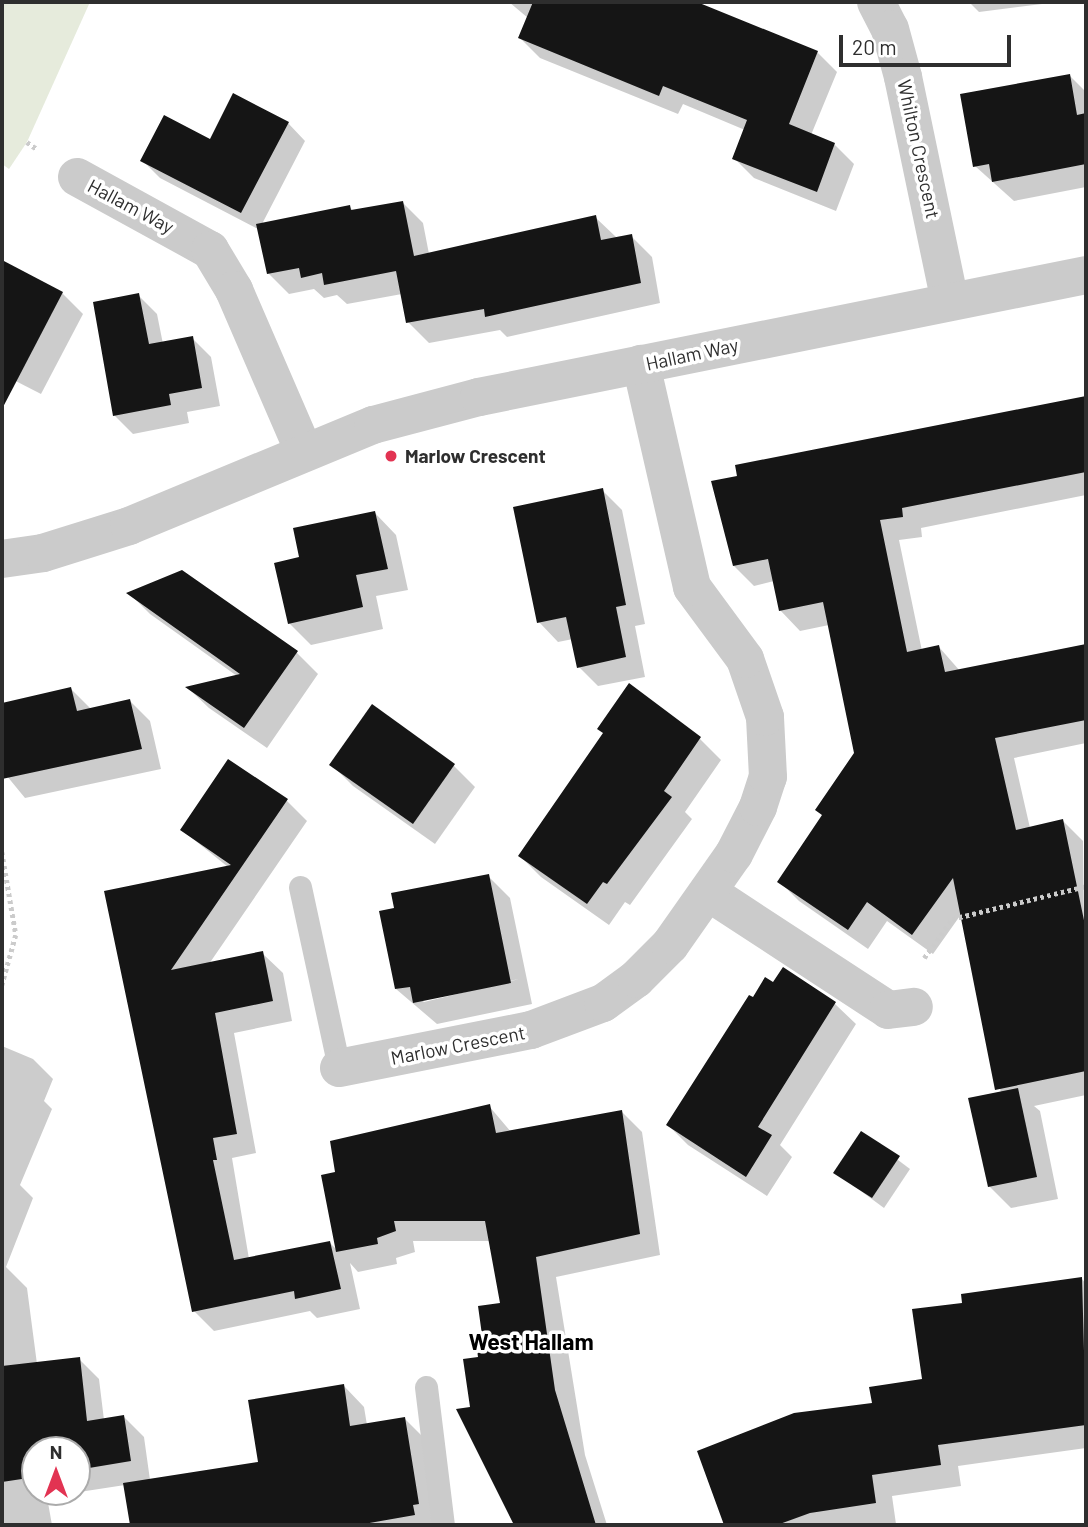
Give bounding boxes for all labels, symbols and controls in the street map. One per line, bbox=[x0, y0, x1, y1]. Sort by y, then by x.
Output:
scale bar bbox=[843, 21, 1014, 65]
text: 20 m bbox=[852, 34, 897, 59]
street label: Whilton Crescent bbox=[893, 77, 945, 221]
street label: Hallam Way bbox=[84, 174, 178, 238]
street label: Hallam Way bbox=[644, 333, 740, 375]
place label: Marlow Crescent bbox=[405, 445, 546, 467]
marker: Marlow Crescent bbox=[383, 448, 399, 464]
street label: Marlow Crescent bbox=[389, 1021, 527, 1069]
district label: West Hallam bbox=[468, 1327, 594, 1355]
north arrow bbox=[21, 1436, 91, 1506]
text: N bbox=[50, 1440, 62, 1463]

